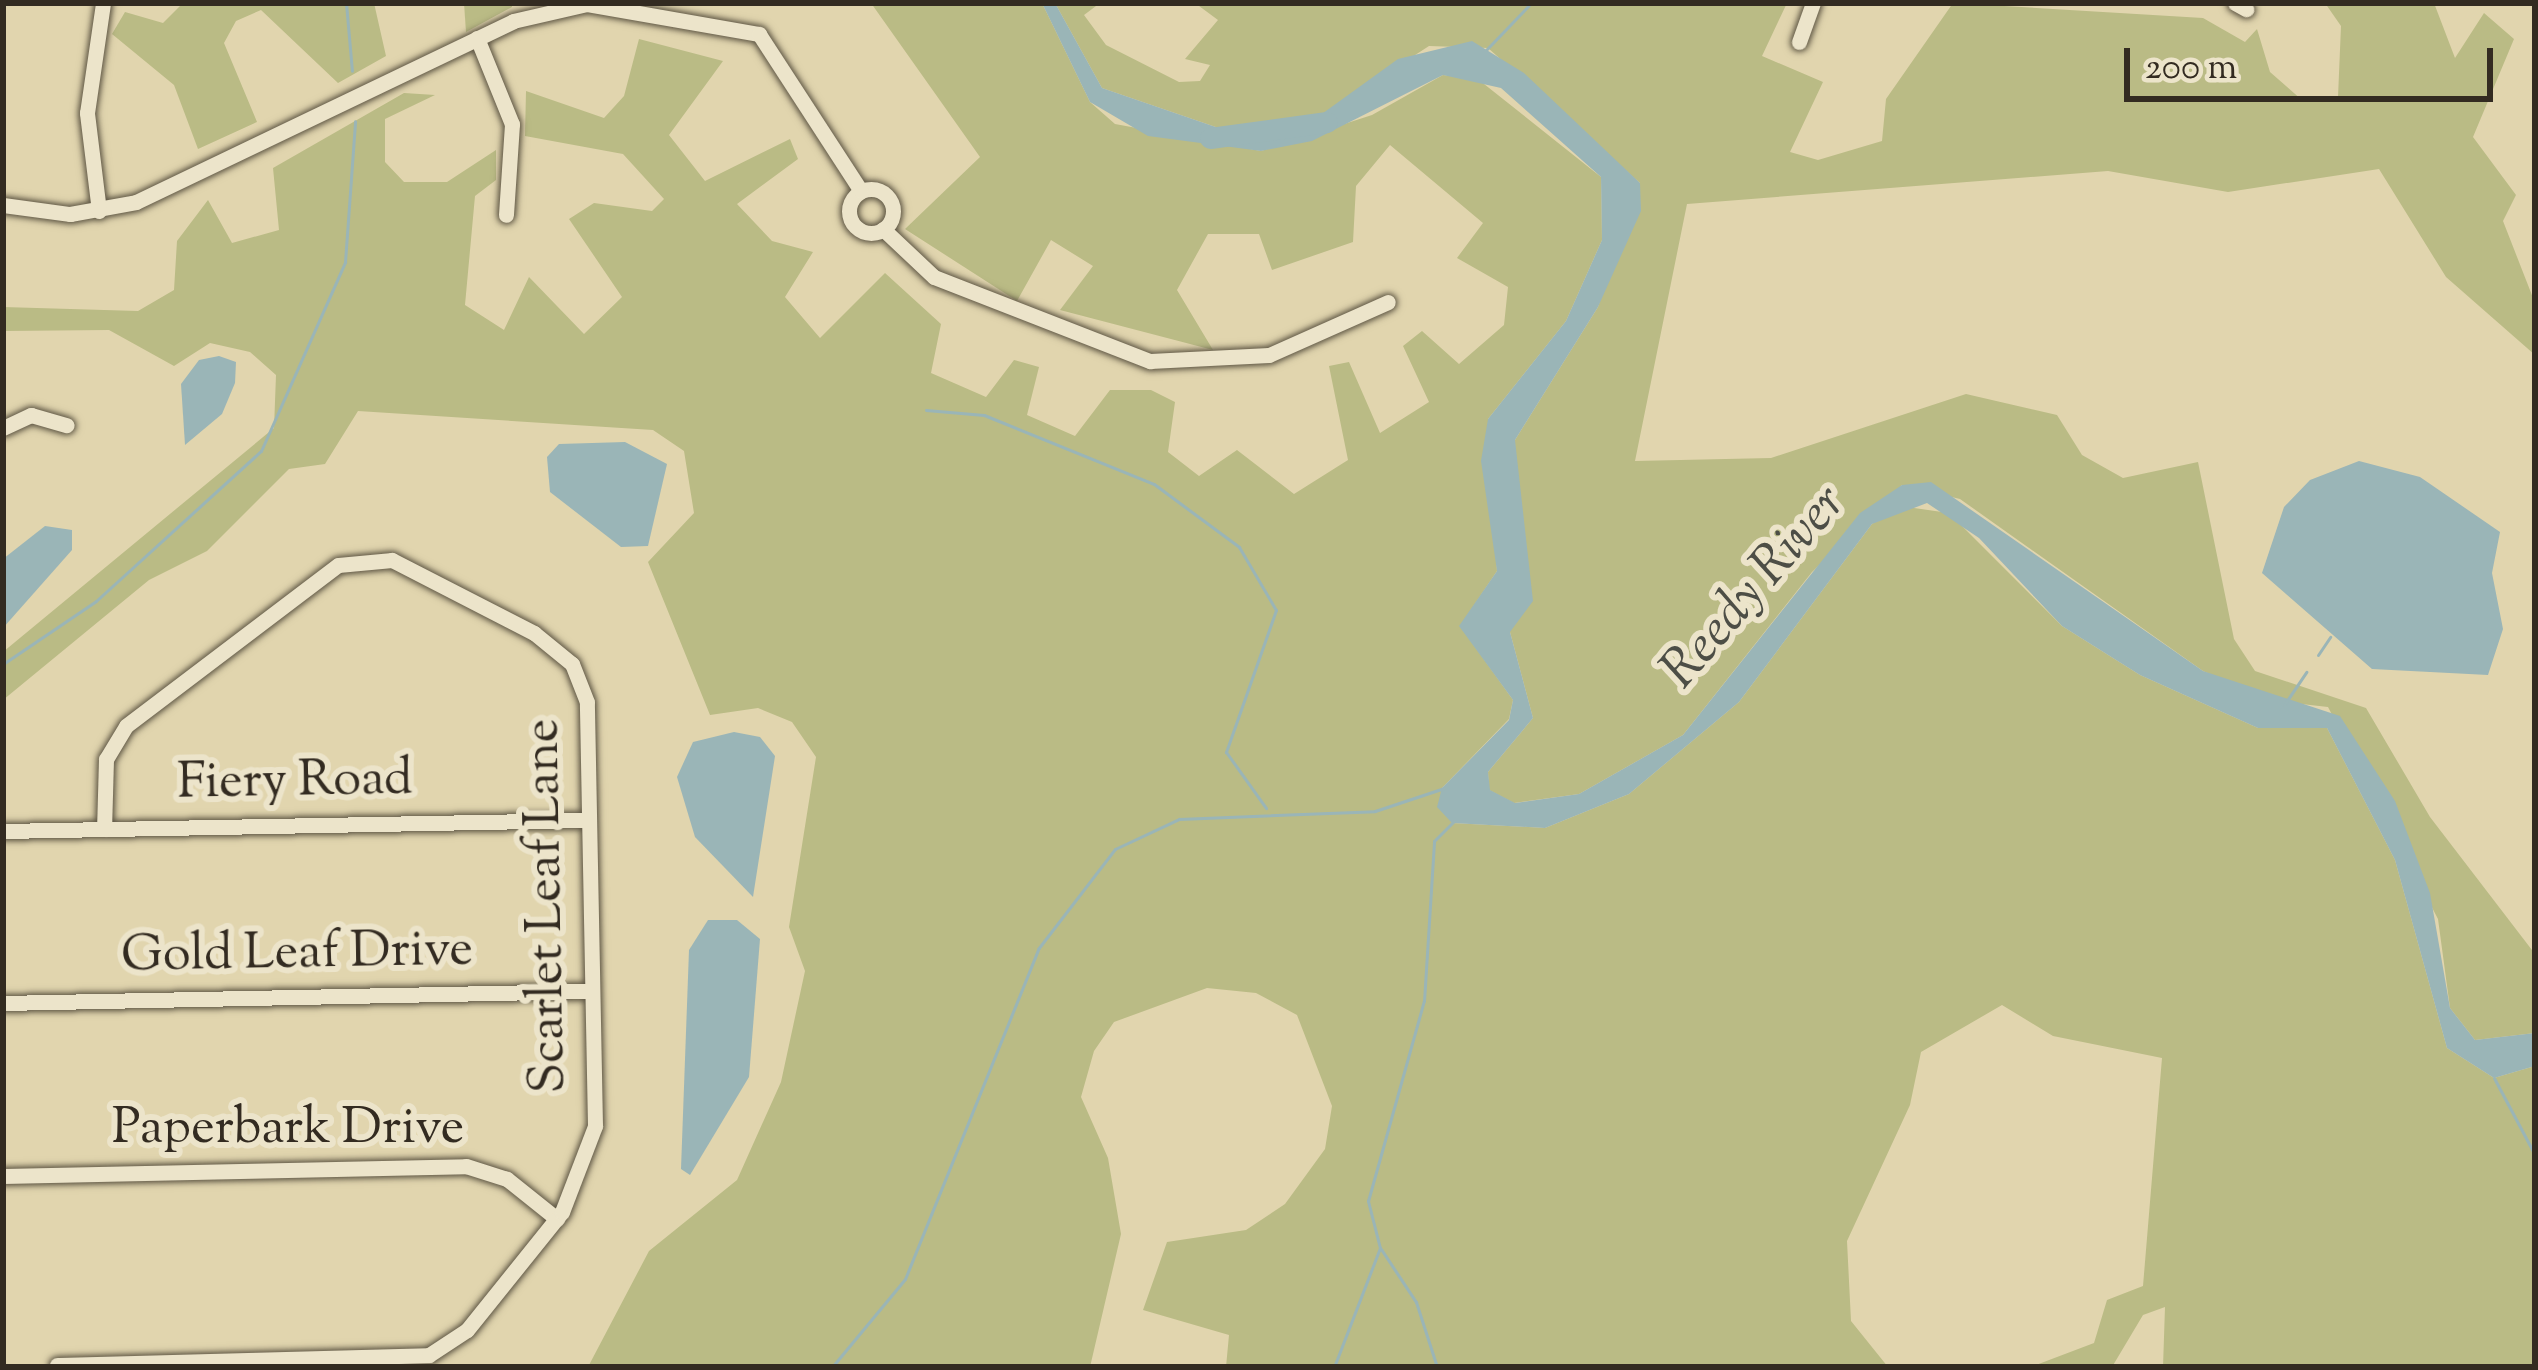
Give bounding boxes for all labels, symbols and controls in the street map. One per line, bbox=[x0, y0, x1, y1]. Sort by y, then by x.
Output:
scale bar bbox=[2130, 24, 2499, 98]
text: 200 m bbox=[2145, 43, 2237, 95]
water label: Reedy River bbox=[1649, 473, 1861, 703]
street label: Scarlet Leaf Lane bbox=[514, 718, 582, 1094]
street label: Fiery Road bbox=[177, 750, 413, 816]
street label: Gold Leaf Drive bbox=[121, 921, 473, 989]
street label: Paperbark Drive bbox=[112, 1099, 464, 1161]

